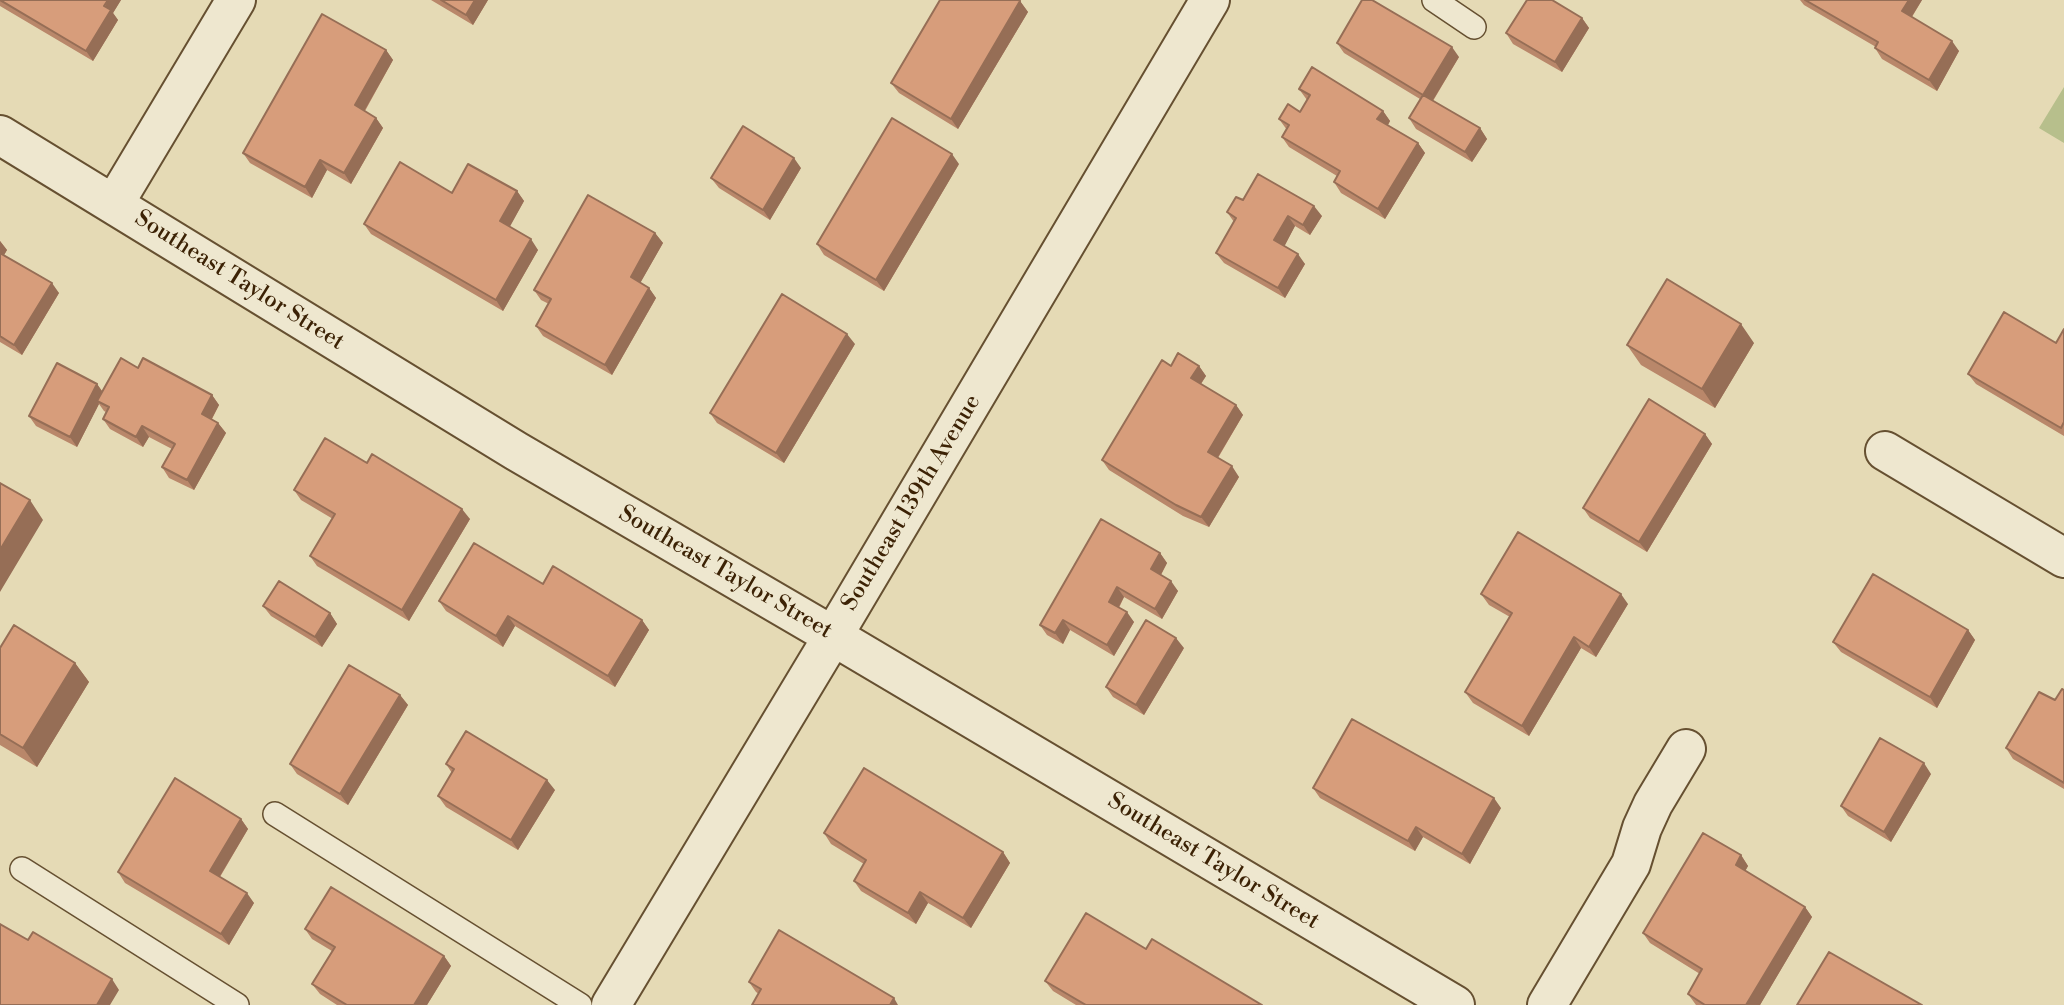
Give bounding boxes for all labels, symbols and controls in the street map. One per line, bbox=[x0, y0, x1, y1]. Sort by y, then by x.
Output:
street label: Southeast Taylor Street bbox=[129, 205, 349, 357]
street label: Southeast 139th Avenue bbox=[837, 390, 987, 616]
street label: Southeast Taylor Street bbox=[613, 501, 837, 645]
street label: Southeast Taylor Street bbox=[1102, 788, 1324, 936]

